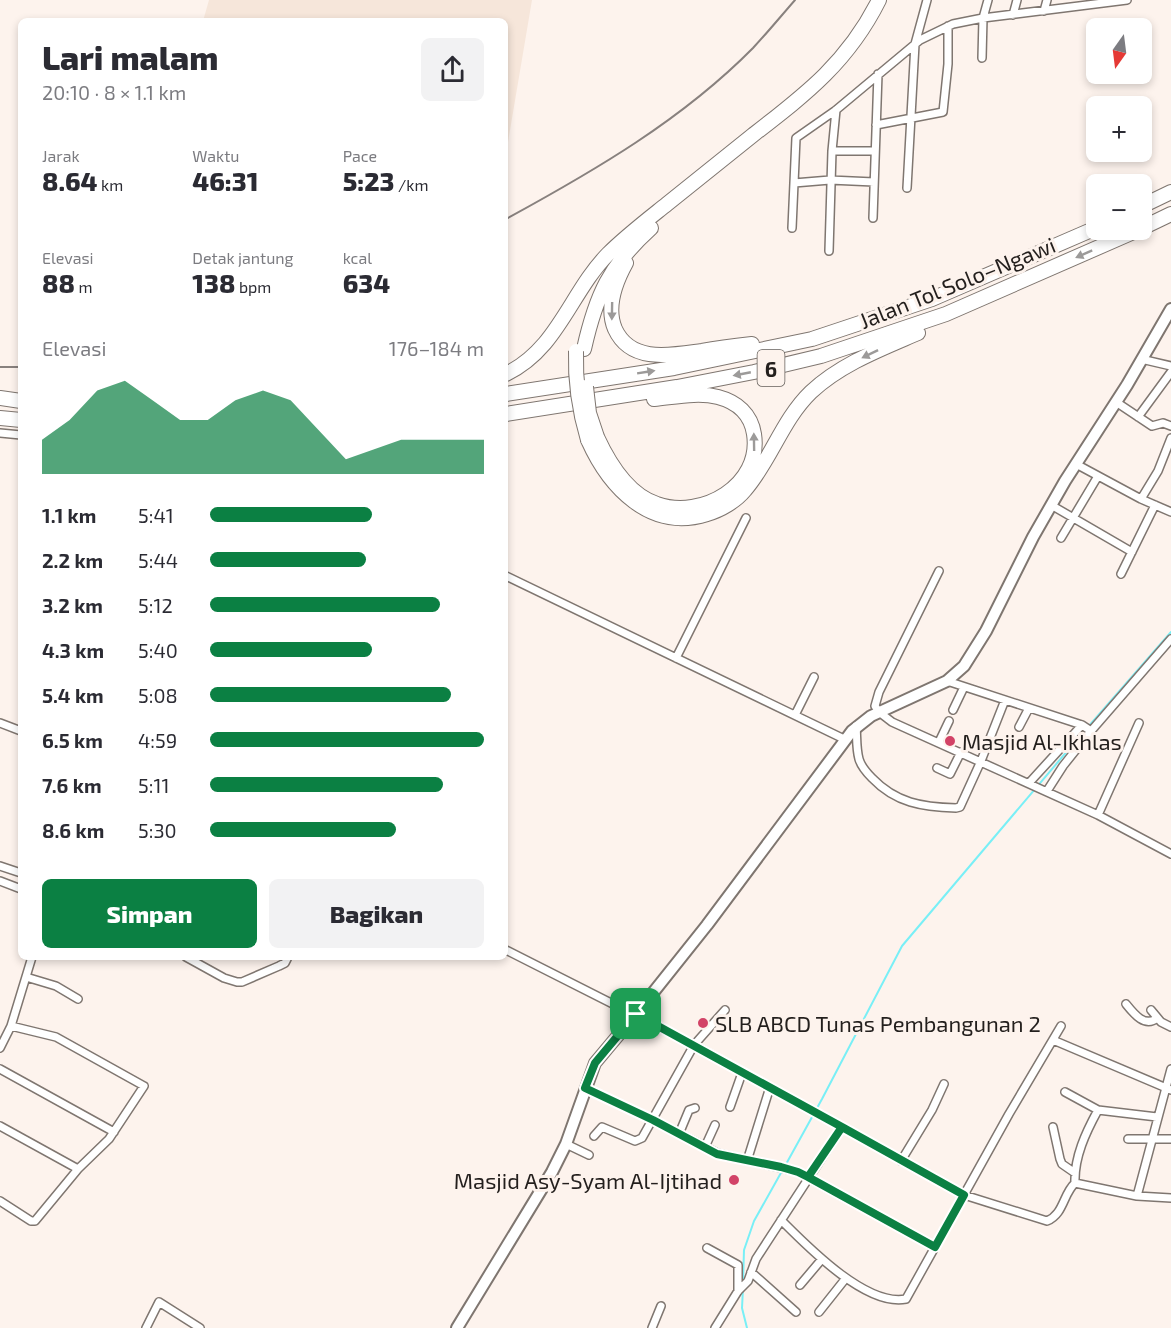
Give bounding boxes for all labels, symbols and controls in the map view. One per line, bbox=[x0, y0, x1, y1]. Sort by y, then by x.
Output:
north arrow bbox=[1086, 18, 1152, 84]
map controls bbox=[1086, 18, 1152, 240]
text: Lari malam bbox=[42, 37, 218, 77]
button: share bbox=[421, 38, 484, 101]
text: 20:10 · 8 × 1.1 km bbox=[42, 80, 186, 104]
button: + bbox=[1086, 96, 1152, 162]
text: Jarak bbox=[42, 146, 80, 165]
text: Waktu bbox=[192, 146, 239, 165]
text: Pace bbox=[343, 146, 377, 165]
text: 8.64 bbox=[42, 165, 97, 196]
text: 46:31 bbox=[192, 165, 258, 196]
text: 5:23 bbox=[343, 165, 394, 196]
button: − bbox=[1086, 174, 1152, 240]
text: km bbox=[97, 175, 123, 194]
text: /km bbox=[394, 175, 429, 194]
street label: Jalan Tol Solo–Ngawi bbox=[855, 231, 1059, 333]
text: Elevasi bbox=[42, 248, 94, 267]
text: Detak jantung bbox=[192, 248, 294, 267]
text: kcal bbox=[343, 248, 372, 267]
one-way arrow bbox=[1076, 249, 1093, 258]
text: 88 bbox=[42, 267, 75, 298]
text: 138 bbox=[192, 267, 235, 298]
text: 634 bbox=[343, 267, 390, 298]
text: m bbox=[75, 277, 92, 296]
text: bpm bbox=[235, 277, 271, 296]
one-way arrow bbox=[607, 301, 617, 320]
text: Elevasi bbox=[42, 336, 106, 360]
text: 176–184 m bbox=[389, 336, 484, 360]
road number: 6 bbox=[758, 350, 784, 386]
one-way arrow bbox=[861, 350, 878, 359]
one-way arrow bbox=[637, 368, 656, 377]
one-way arrow bbox=[733, 370, 752, 379]
one-way arrow bbox=[749, 432, 758, 451]
text: 1.1 km bbox=[42, 503, 96, 527]
text: 5:41 bbox=[138, 503, 174, 527]
text: 2.2 km bbox=[42, 548, 103, 572]
text: 5:44 bbox=[138, 548, 178, 572]
text: 3.2 km bbox=[42, 593, 103, 617]
text: 5:12 bbox=[138, 593, 173, 617]
text: 4.3 km bbox=[42, 638, 104, 662]
text: 5:40 bbox=[138, 638, 178, 662]
text: 5.4 km bbox=[42, 683, 104, 707]
text: 5:08 bbox=[138, 683, 178, 707]
text: 6.5 km bbox=[42, 728, 103, 752]
text: 4:59 bbox=[138, 728, 177, 752]
place label: Masjid Al-Ikhlas bbox=[962, 728, 1122, 755]
marker: Masjid Al-Ikhlas bbox=[943, 734, 957, 748]
text: 7.6 km bbox=[42, 773, 102, 797]
text: 5:11 bbox=[138, 773, 169, 797]
text: 8.6 km bbox=[42, 818, 104, 842]
text: 5:30 bbox=[138, 818, 177, 842]
button: Simpan bbox=[42, 879, 257, 948]
button: Bagikan bbox=[269, 879, 484, 948]
pin bbox=[610, 988, 661, 1039]
icon: arrive bbox=[619, 997, 652, 1030]
place label: SLB ABCD Tunas Pembangunan 2 bbox=[715, 1010, 1041, 1036]
marker: SLB ABCD Tunas Pembangunan 2 bbox=[696, 1016, 710, 1030]
place label: Masjid Asy-Syam Al-Ijtihad bbox=[454, 1167, 722, 1194]
marker: Masjid Asy-Syam Al-Ijtihad bbox=[727, 1173, 741, 1187]

